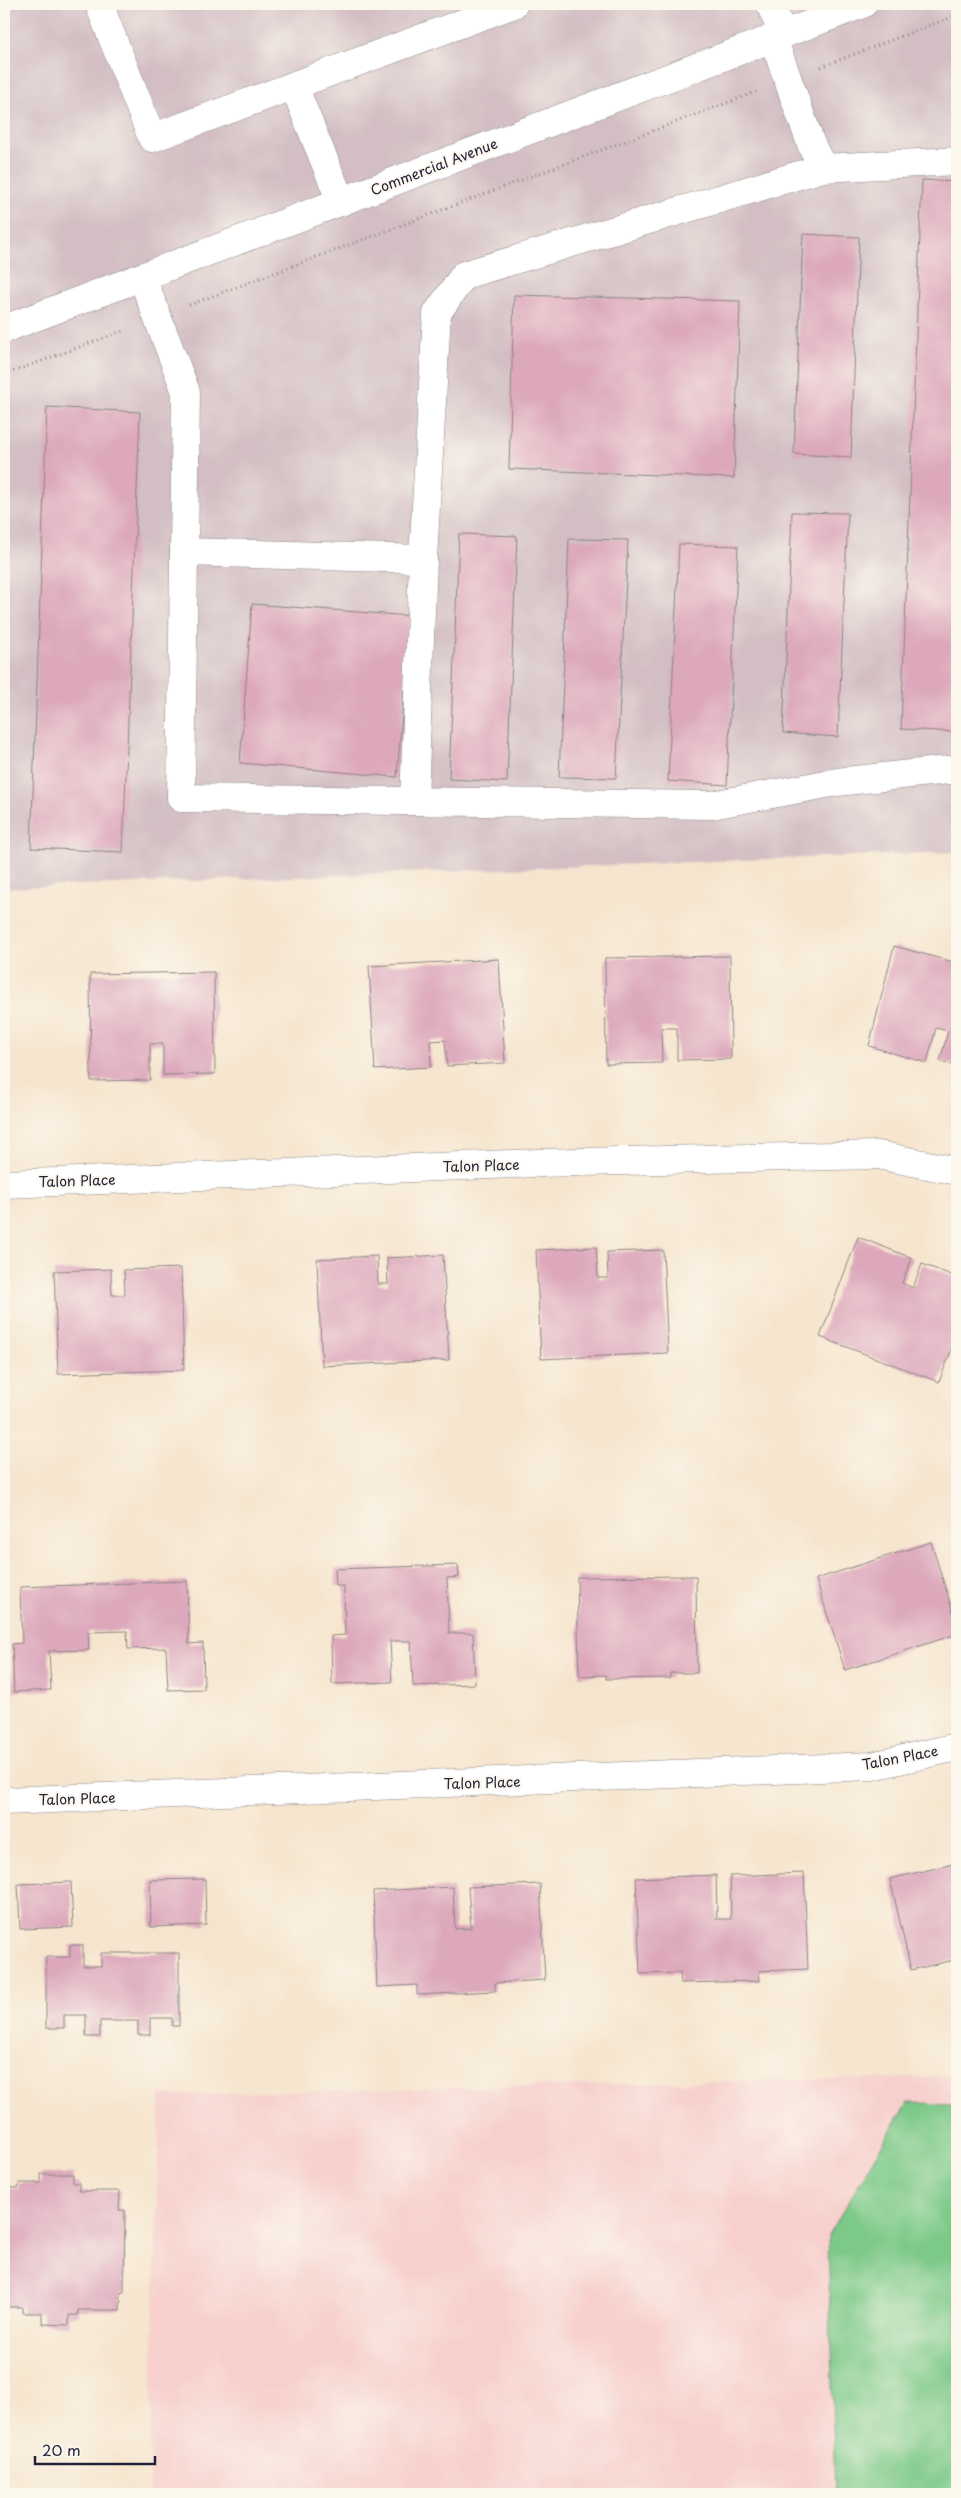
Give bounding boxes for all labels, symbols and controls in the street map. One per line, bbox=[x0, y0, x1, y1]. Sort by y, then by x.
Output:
street label: Commercial Avenue bbox=[367, 133, 500, 200]
street label: Talon Place bbox=[442, 1154, 520, 1177]
street label: Talon Place bbox=[38, 1169, 116, 1192]
street label: Talon Place bbox=[860, 1740, 940, 1775]
street label: Talon Place bbox=[443, 1771, 521, 1794]
street label: Talon Place bbox=[38, 1787, 116, 1810]
scale bar bbox=[35, 2433, 155, 2465]
text: 20 m bbox=[42, 2438, 81, 2461]

